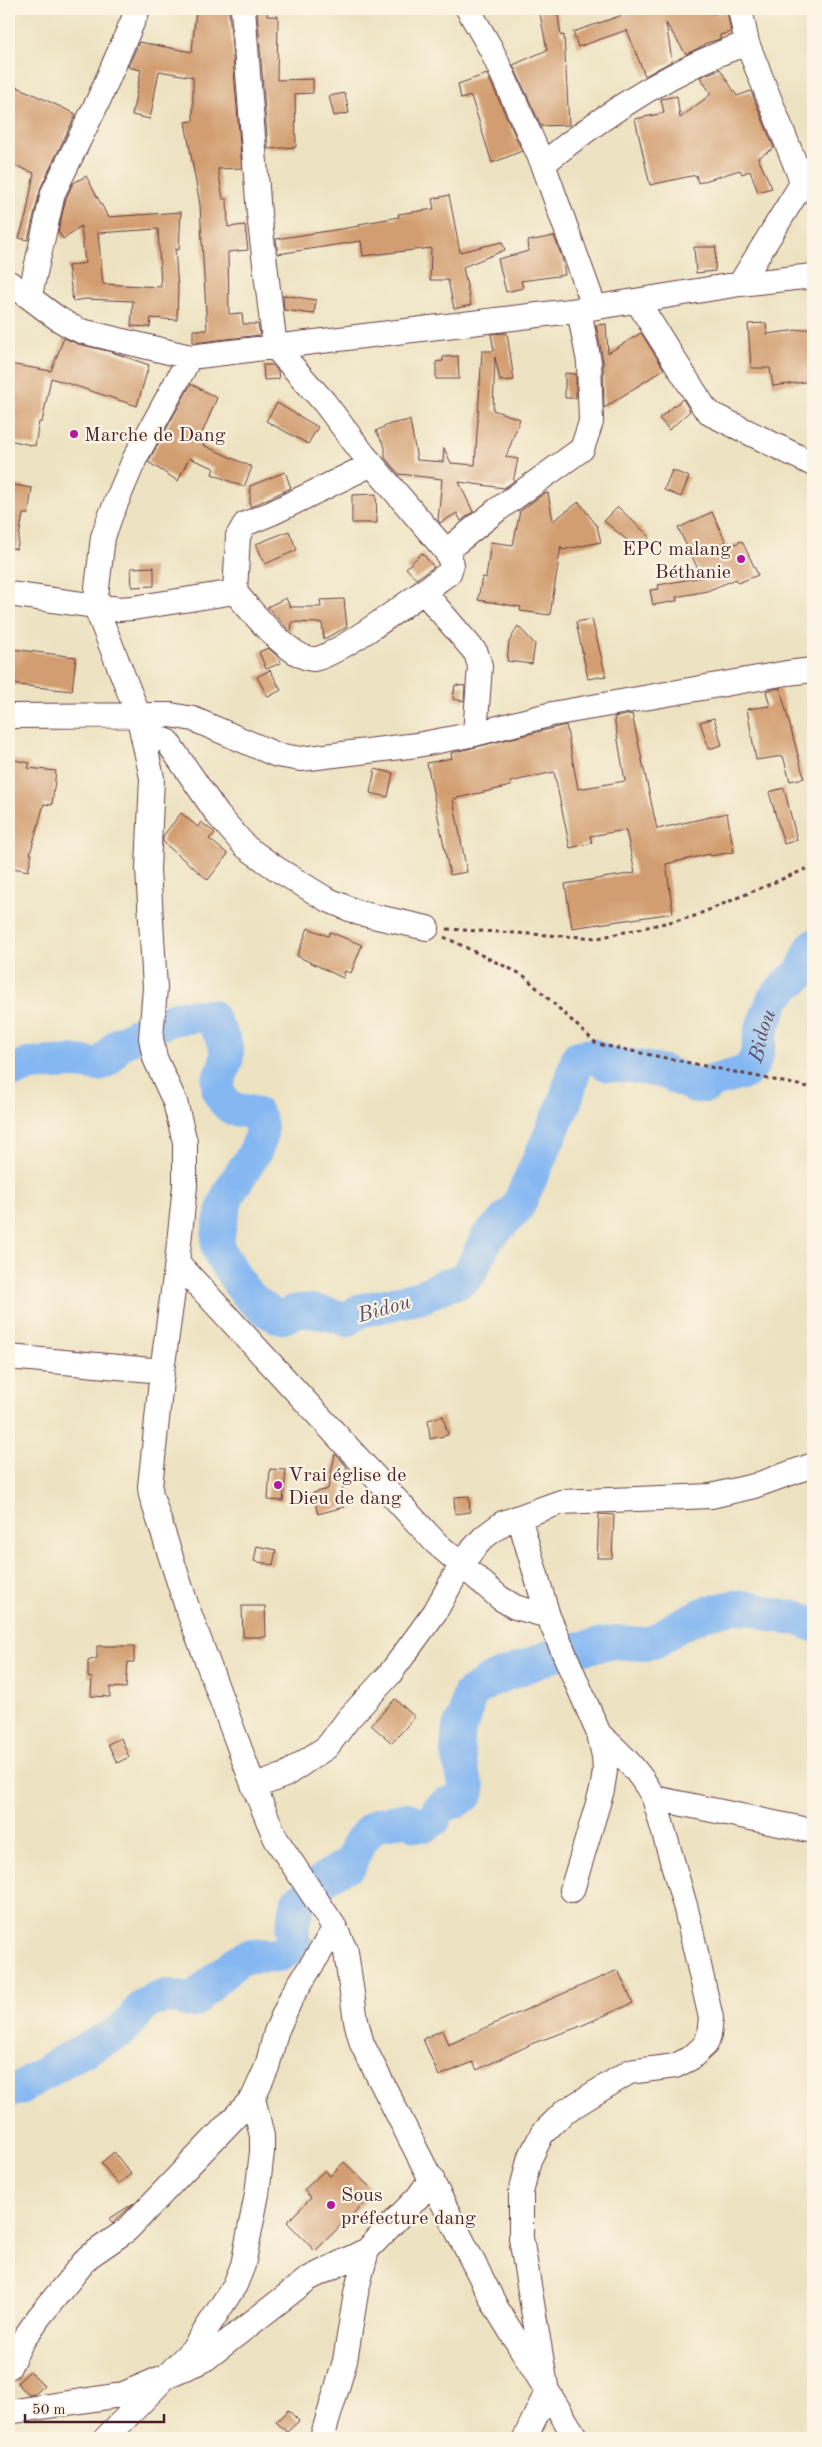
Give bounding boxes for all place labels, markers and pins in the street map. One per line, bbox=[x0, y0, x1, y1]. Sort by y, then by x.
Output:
place label: Marche de Dang bbox=[84, 426, 226, 446]
marker: Marche de Dang bbox=[68, 428, 80, 440]
place label: EPC malang Béthanie bbox=[622, 540, 731, 583]
marker: EPC malang Béthanie bbox=[735, 553, 747, 565]
place label: Vrai église de Dieu de dang bbox=[288, 1466, 406, 1509]
marker: Vrai église de Dieu de dang bbox=[272, 1479, 284, 1491]
place label: Sous préfecture dang bbox=[341, 2186, 476, 2229]
marker: Sous préfecture dang bbox=[325, 2199, 337, 2211]

